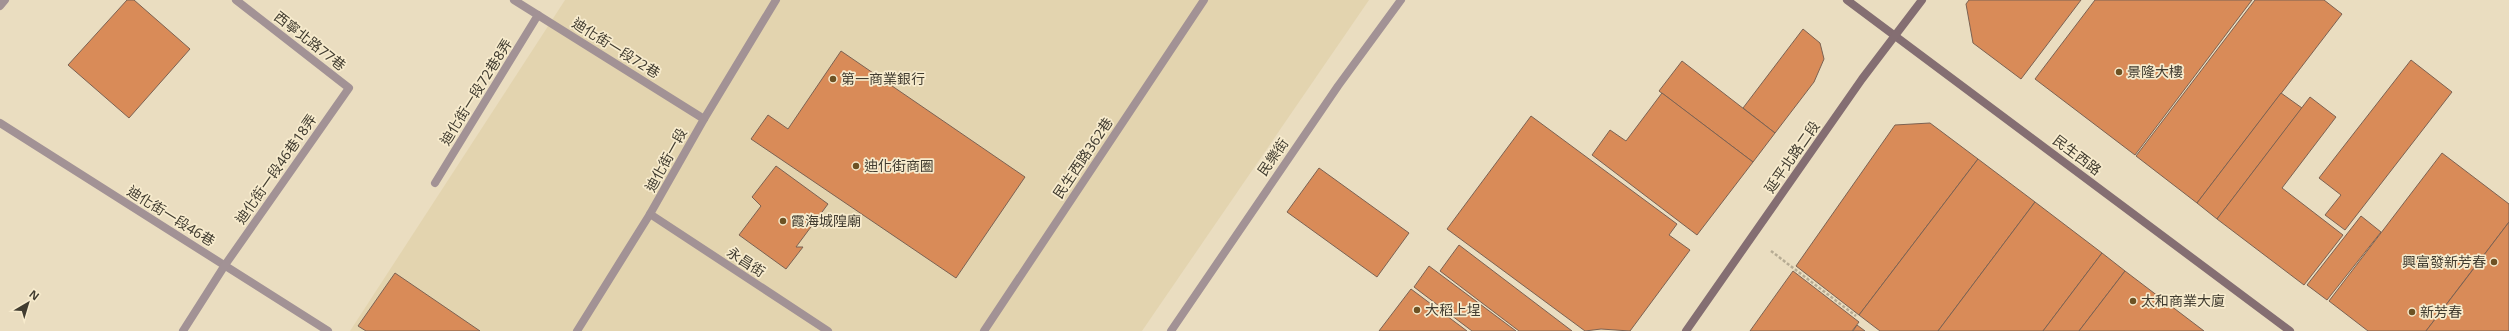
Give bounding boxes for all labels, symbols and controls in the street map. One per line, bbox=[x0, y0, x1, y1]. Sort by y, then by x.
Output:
street label: 西寧北路77巷 bbox=[271, 7, 350, 75]
street label: 迪化街一段72巷 bbox=[569, 13, 664, 82]
street label: 迪化街一段72巷8弄 bbox=[435, 35, 516, 149]
place label: 景隆大樓 bbox=[2127, 62, 2183, 81]
marker: 景隆大樓 bbox=[2114, 67, 2124, 77]
place label: 第一商業銀行 bbox=[841, 69, 925, 88]
marker: 第一商業銀行 bbox=[828, 74, 838, 84]
street label: 迪化街一段46巷18弄 bbox=[231, 110, 321, 227]
street label: 民生西路362巷 bbox=[1048, 113, 1117, 202]
street label: 延平北路二段 bbox=[1760, 117, 1823, 197]
street label: 迪化街一段 bbox=[640, 125, 691, 195]
street label: 民生西路 bbox=[2049, 130, 2105, 179]
street label: 民樂街 bbox=[1253, 134, 1292, 179]
place label: 迪化街商圈 bbox=[864, 156, 934, 175]
marker: 迪化街商圈 bbox=[851, 161, 861, 171]
street label: 迪化街一段46巷 bbox=[124, 181, 219, 250]
place label: 霞海城隍廟 bbox=[791, 211, 861, 230]
marker: 霞海城隍廟 bbox=[778, 216, 788, 226]
street label: 永昌街 bbox=[723, 242, 769, 281]
place label: 興富發新芳春 bbox=[2402, 252, 2486, 271]
marker: 興富發新芳春 bbox=[2489, 257, 2499, 267]
north arrow bbox=[8, 283, 48, 323]
text: N bbox=[26, 286, 43, 303]
place label: 太和商業大廈 bbox=[2141, 291, 2225, 310]
marker: 太和商業大廈 bbox=[2128, 296, 2138, 306]
place label: 大稻上埕 bbox=[1425, 300, 1481, 319]
place label: 新芳春 bbox=[2420, 302, 2462, 321]
marker: 大稻上埕 bbox=[1412, 305, 1422, 315]
marker: 新芳春 bbox=[2407, 307, 2417, 317]

